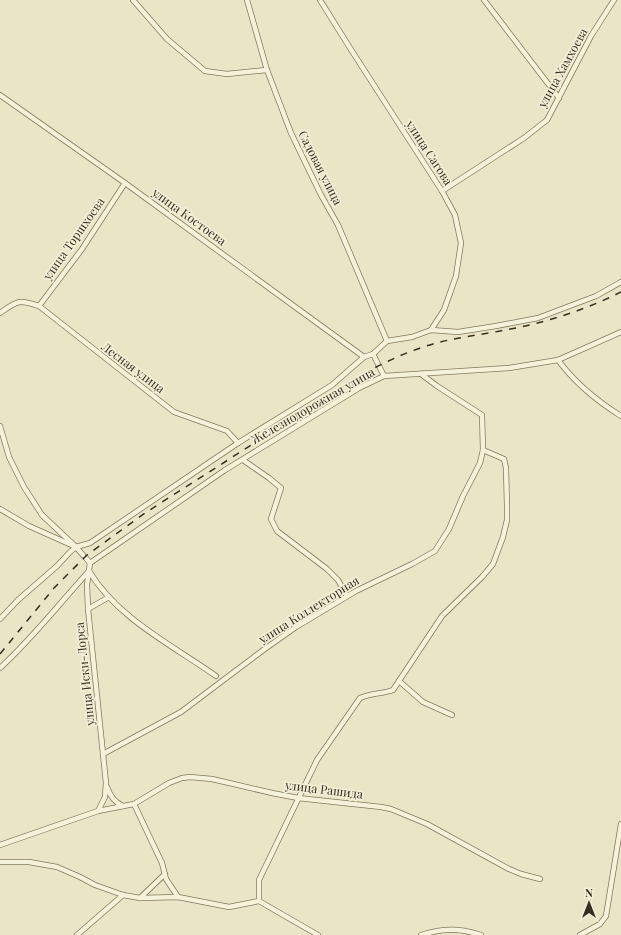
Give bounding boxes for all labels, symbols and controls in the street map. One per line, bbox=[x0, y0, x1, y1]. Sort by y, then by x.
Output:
street label: улица Хамхоева bbox=[533, 25, 591, 111]
street label: улица Сагова bbox=[402, 116, 457, 188]
street label: Садовая улица bbox=[295, 128, 347, 207]
street label: улица Костоева bbox=[149, 183, 230, 248]
street label: улица Торшхоева bbox=[38, 194, 108, 284]
street label: Лесная улица bbox=[98, 338, 168, 396]
street label: Железнодорожная улица bbox=[248, 363, 377, 447]
street label: улица Коллекторная bbox=[254, 571, 362, 647]
street label: улица Иски-Лорса bbox=[71, 622, 97, 728]
street label: улица Рашида bbox=[283, 776, 364, 802]
north arrow bbox=[569, 883, 609, 923]
text: N bbox=[585, 885, 593, 900]

